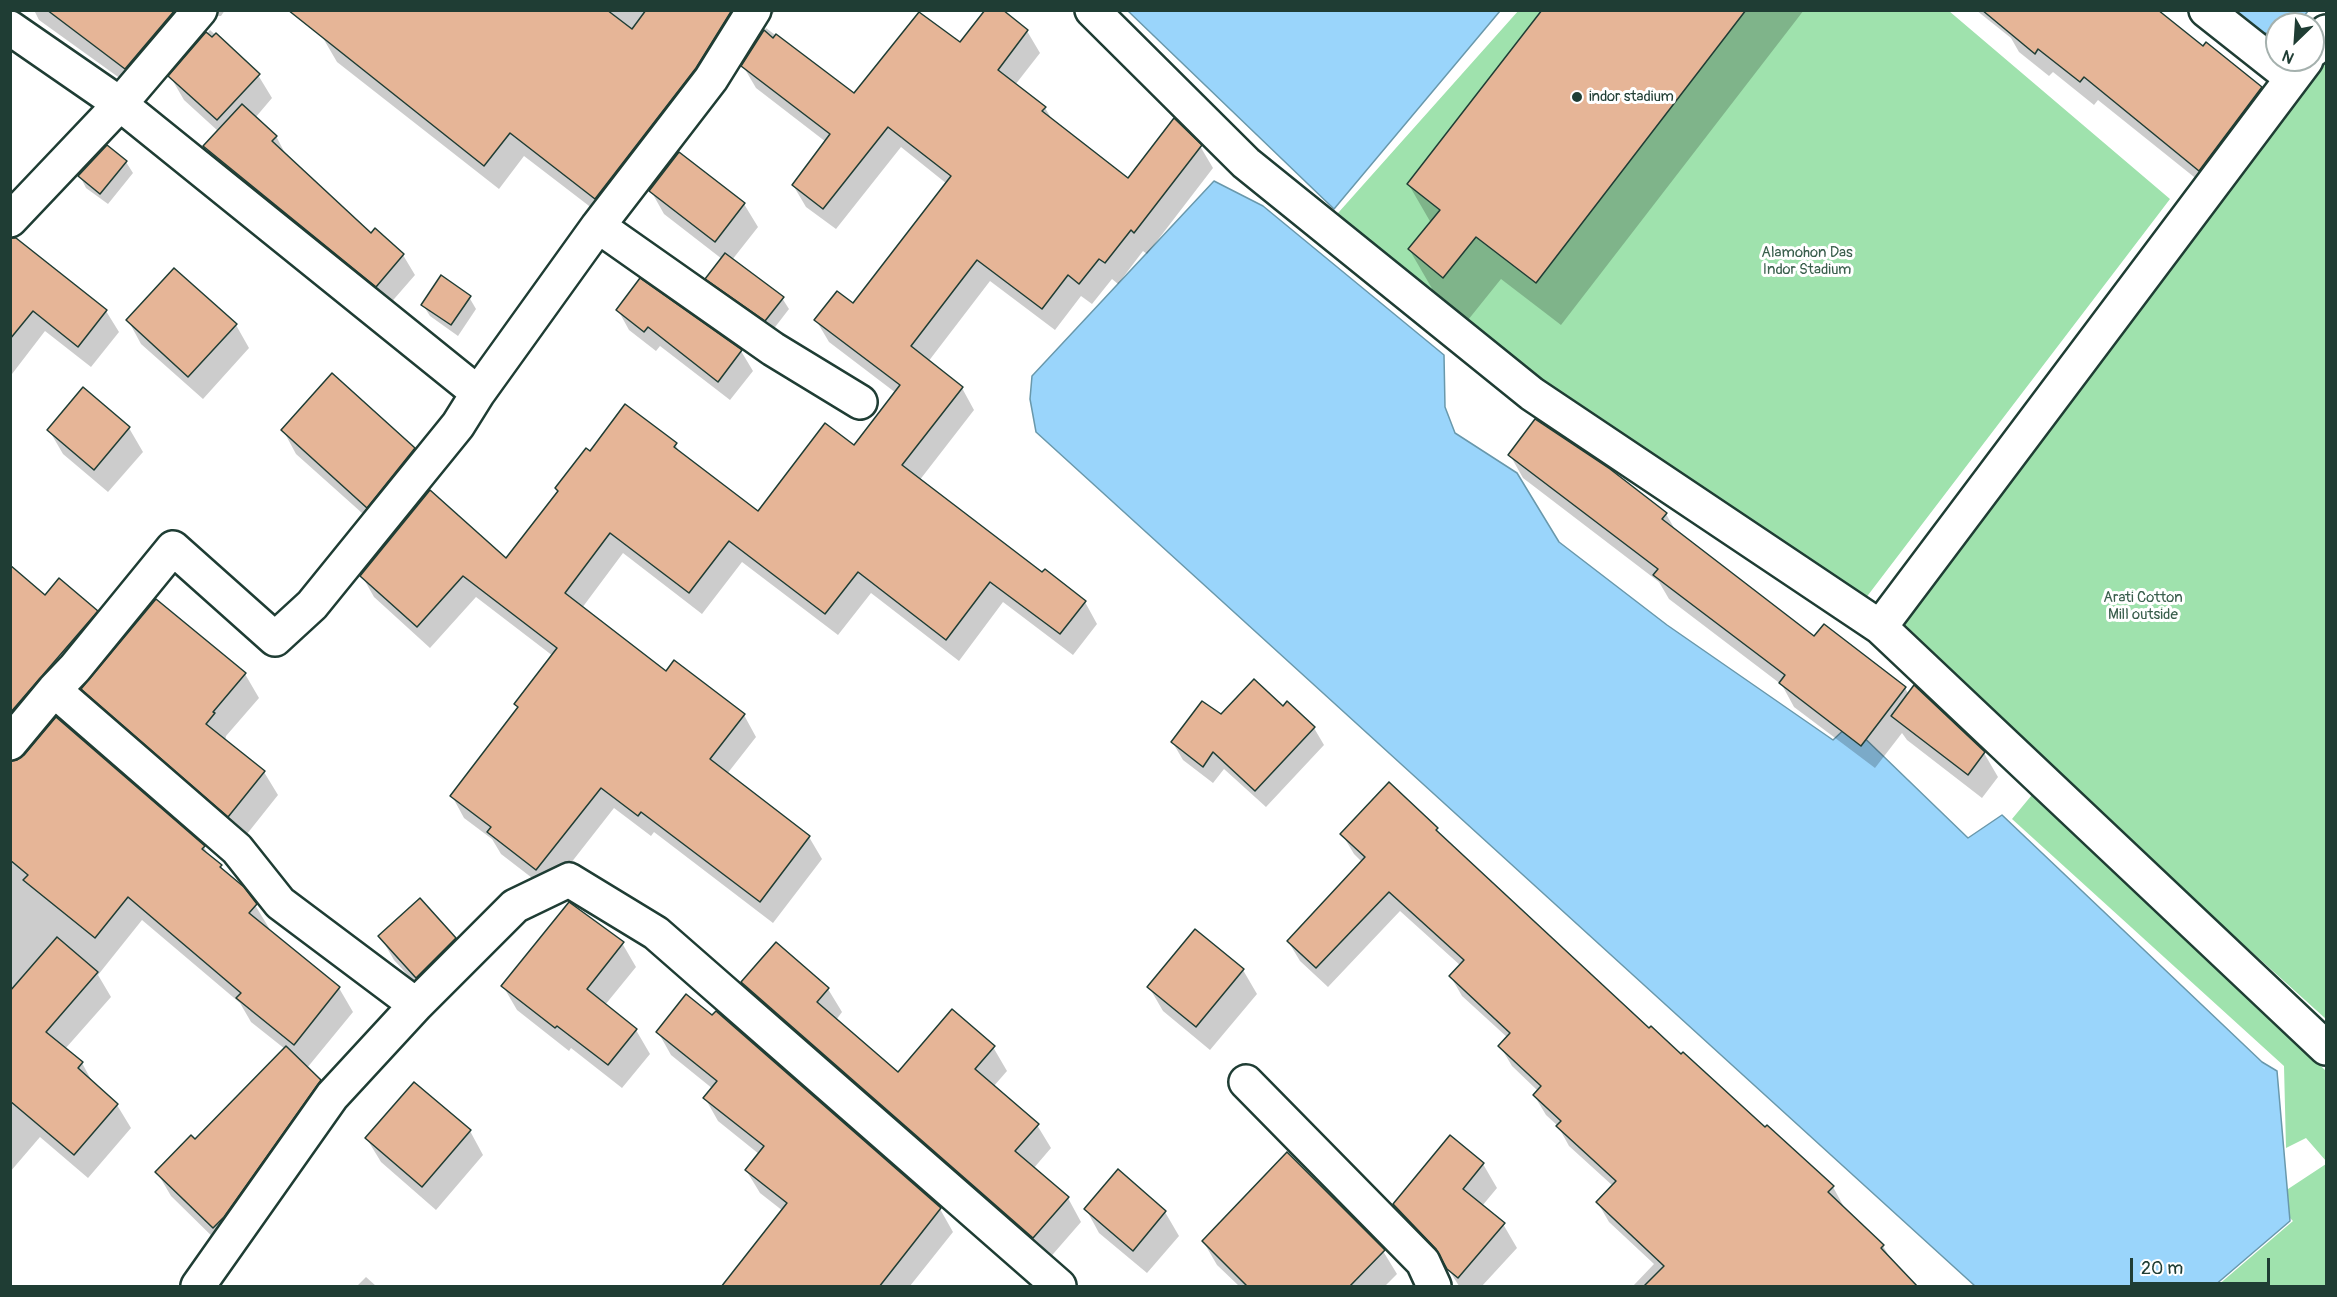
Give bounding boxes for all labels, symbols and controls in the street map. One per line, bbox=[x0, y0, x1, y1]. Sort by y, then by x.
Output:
north arrow bbox=[2265, 12, 2325, 72]
text: N bbox=[2279, 45, 2297, 68]
place label: indor stadium bbox=[1589, 88, 1674, 106]
marker: indor stadium bbox=[1570, 90, 1584, 104]
park label: Alamohon Das Indor Stadium bbox=[1761, 244, 1853, 279]
park label: Arati Cotton Mill outside bbox=[2103, 589, 2183, 624]
scale bar bbox=[2133, 1246, 2272, 1284]
text: 20 m bbox=[2141, 1257, 2183, 1280]

